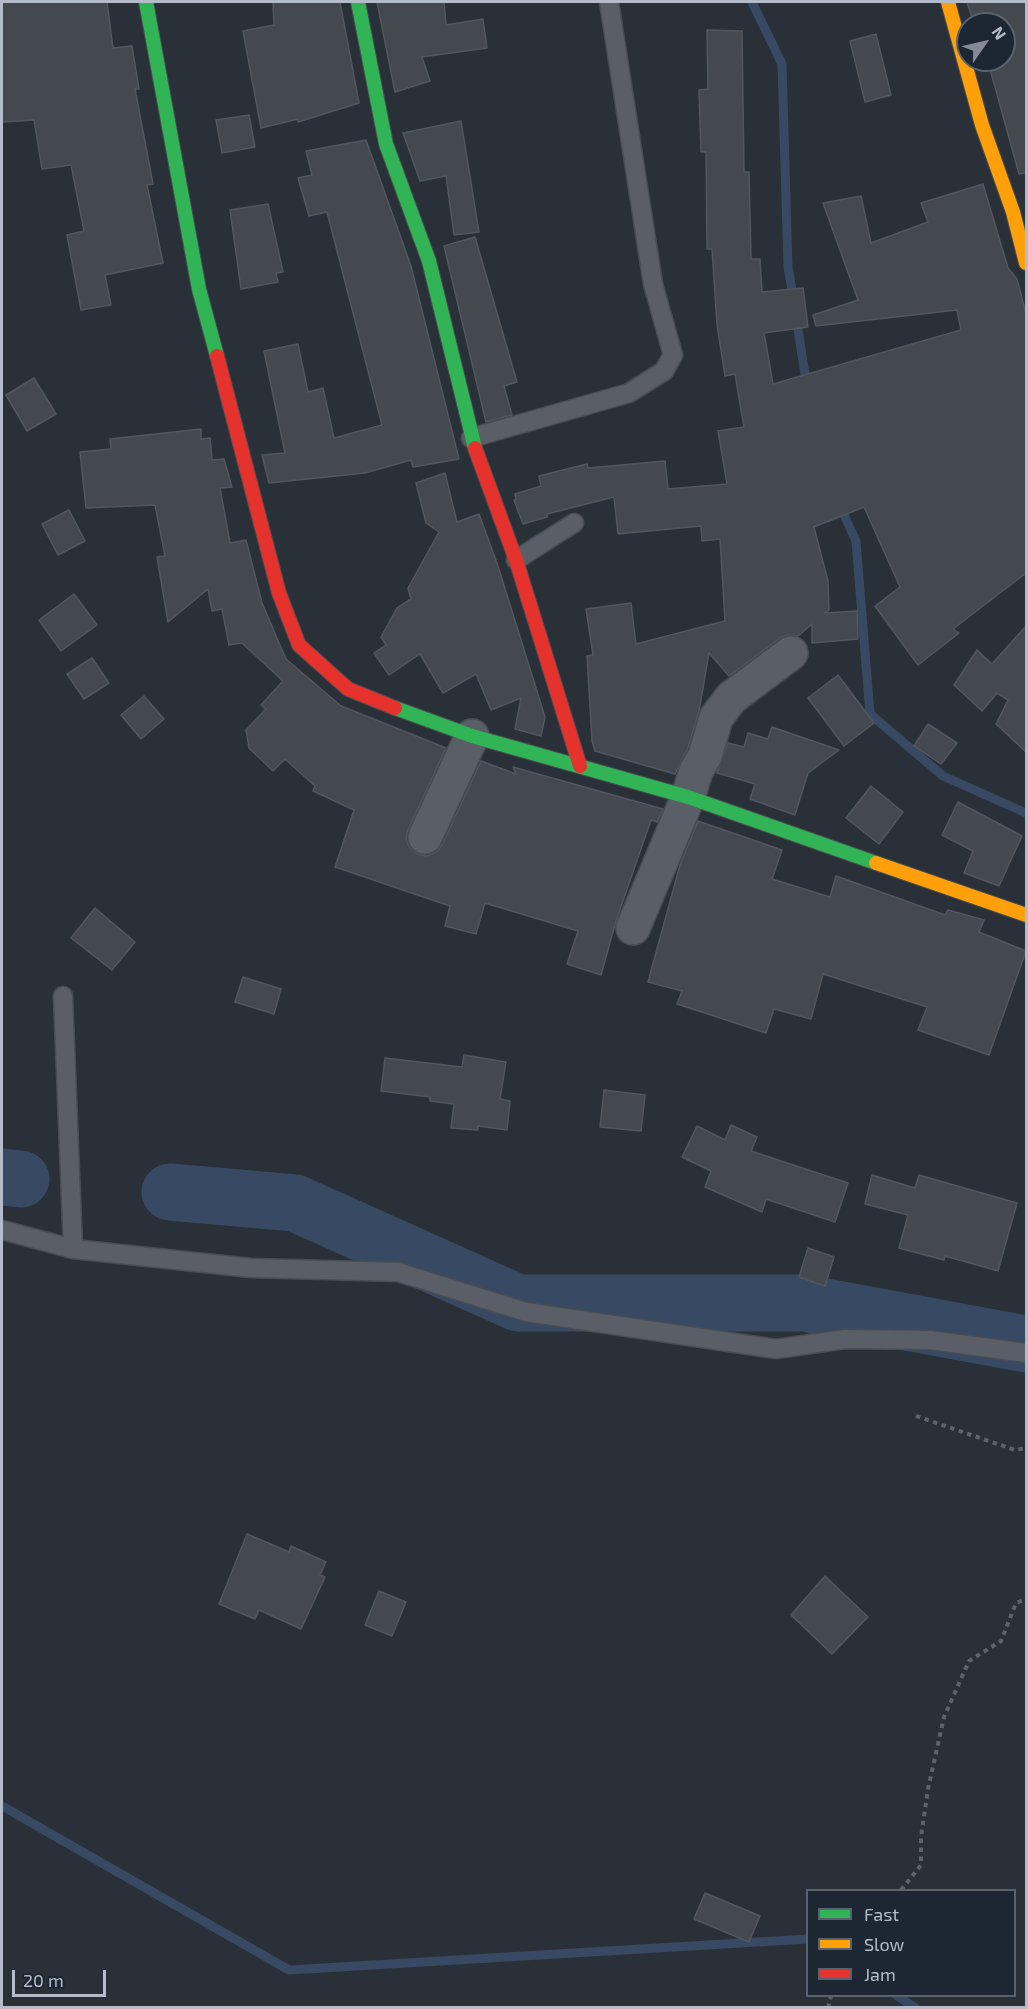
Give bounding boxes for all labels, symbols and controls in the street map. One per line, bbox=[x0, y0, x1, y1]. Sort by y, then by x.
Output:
north arrow bbox=[956, 12, 1016, 72]
text: N bbox=[989, 23, 1011, 43]
legend bbox=[806, 1889, 1016, 1997]
text: Fast bbox=[864, 1903, 899, 1925]
text: Slow bbox=[864, 1933, 904, 1955]
scale bar bbox=[15, 1958, 110, 1996]
text: Jam bbox=[864, 1963, 896, 1985]
text: 20 m bbox=[23, 1969, 64, 1991]

